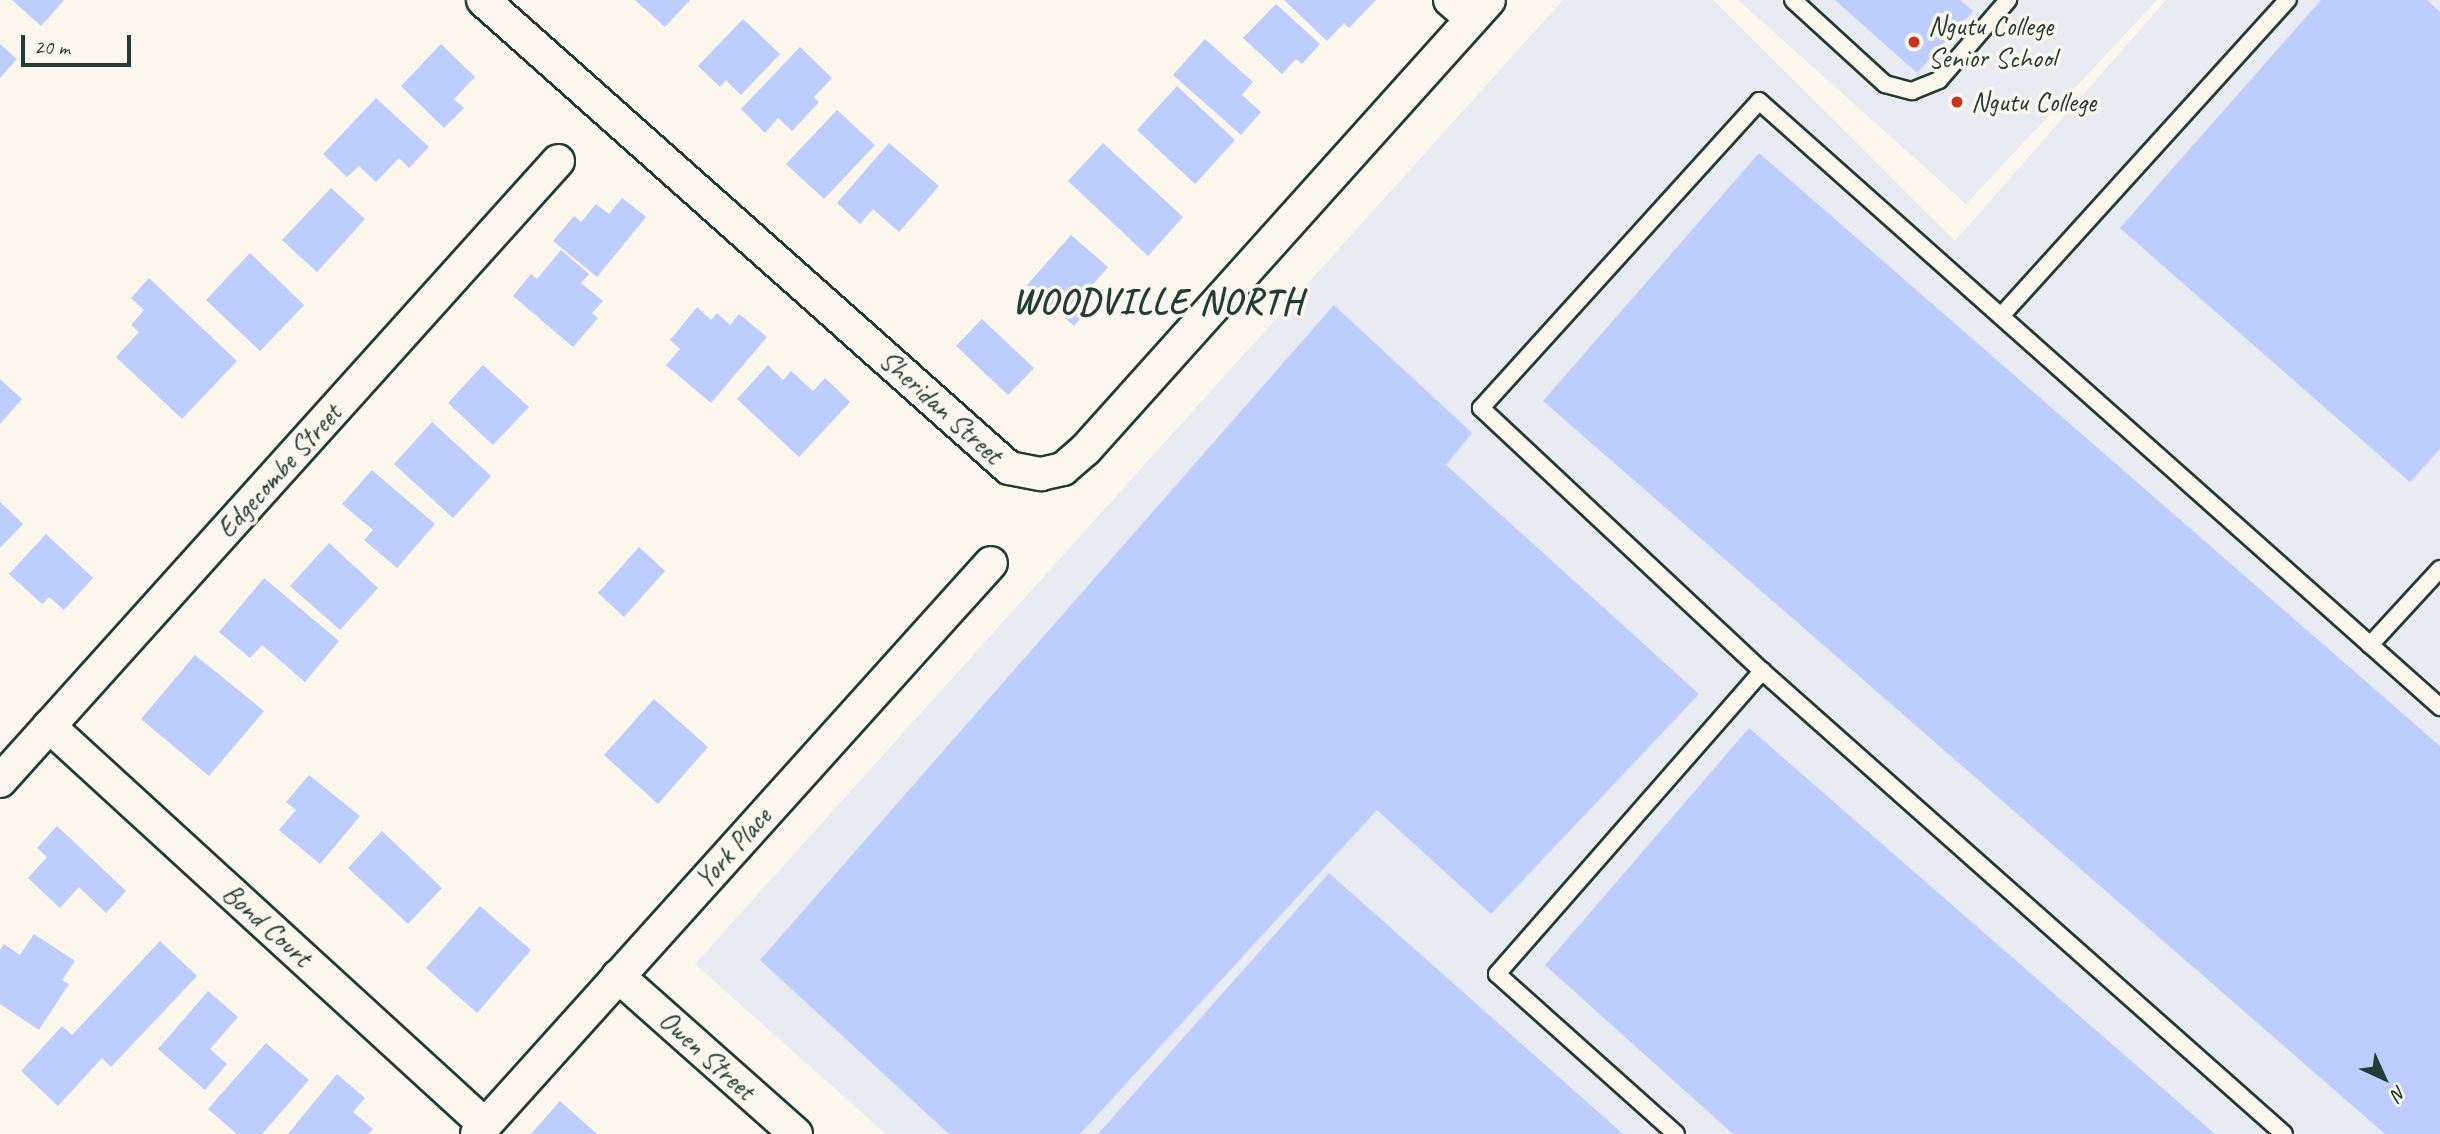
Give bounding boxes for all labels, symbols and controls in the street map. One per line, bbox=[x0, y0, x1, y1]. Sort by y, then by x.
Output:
place label: Ngutu College Senior School bbox=[1928, 9, 2055, 75]
scale bar bbox=[24, 21, 135, 65]
text: 20 m bbox=[34, 34, 70, 60]
marker: Ngutu College Senior School bbox=[1906, 34, 1922, 50]
place label: Ngutu College bbox=[1971, 85, 2095, 119]
marker: Ngutu College bbox=[1949, 94, 1965, 110]
district label: WOODVILLE NORTH bbox=[1015, 281, 1301, 323]
street label: Sheridan Street bbox=[872, 343, 1010, 471]
street label: Edgecombe Street bbox=[210, 397, 348, 545]
street label: York Place bbox=[688, 800, 778, 896]
street label: Bond Court bbox=[216, 877, 318, 973]
street label: Owen Street bbox=[652, 1003, 762, 1107]
north arrow bbox=[2349, 1043, 2419, 1113]
text: N bbox=[2386, 1080, 2411, 1105]

